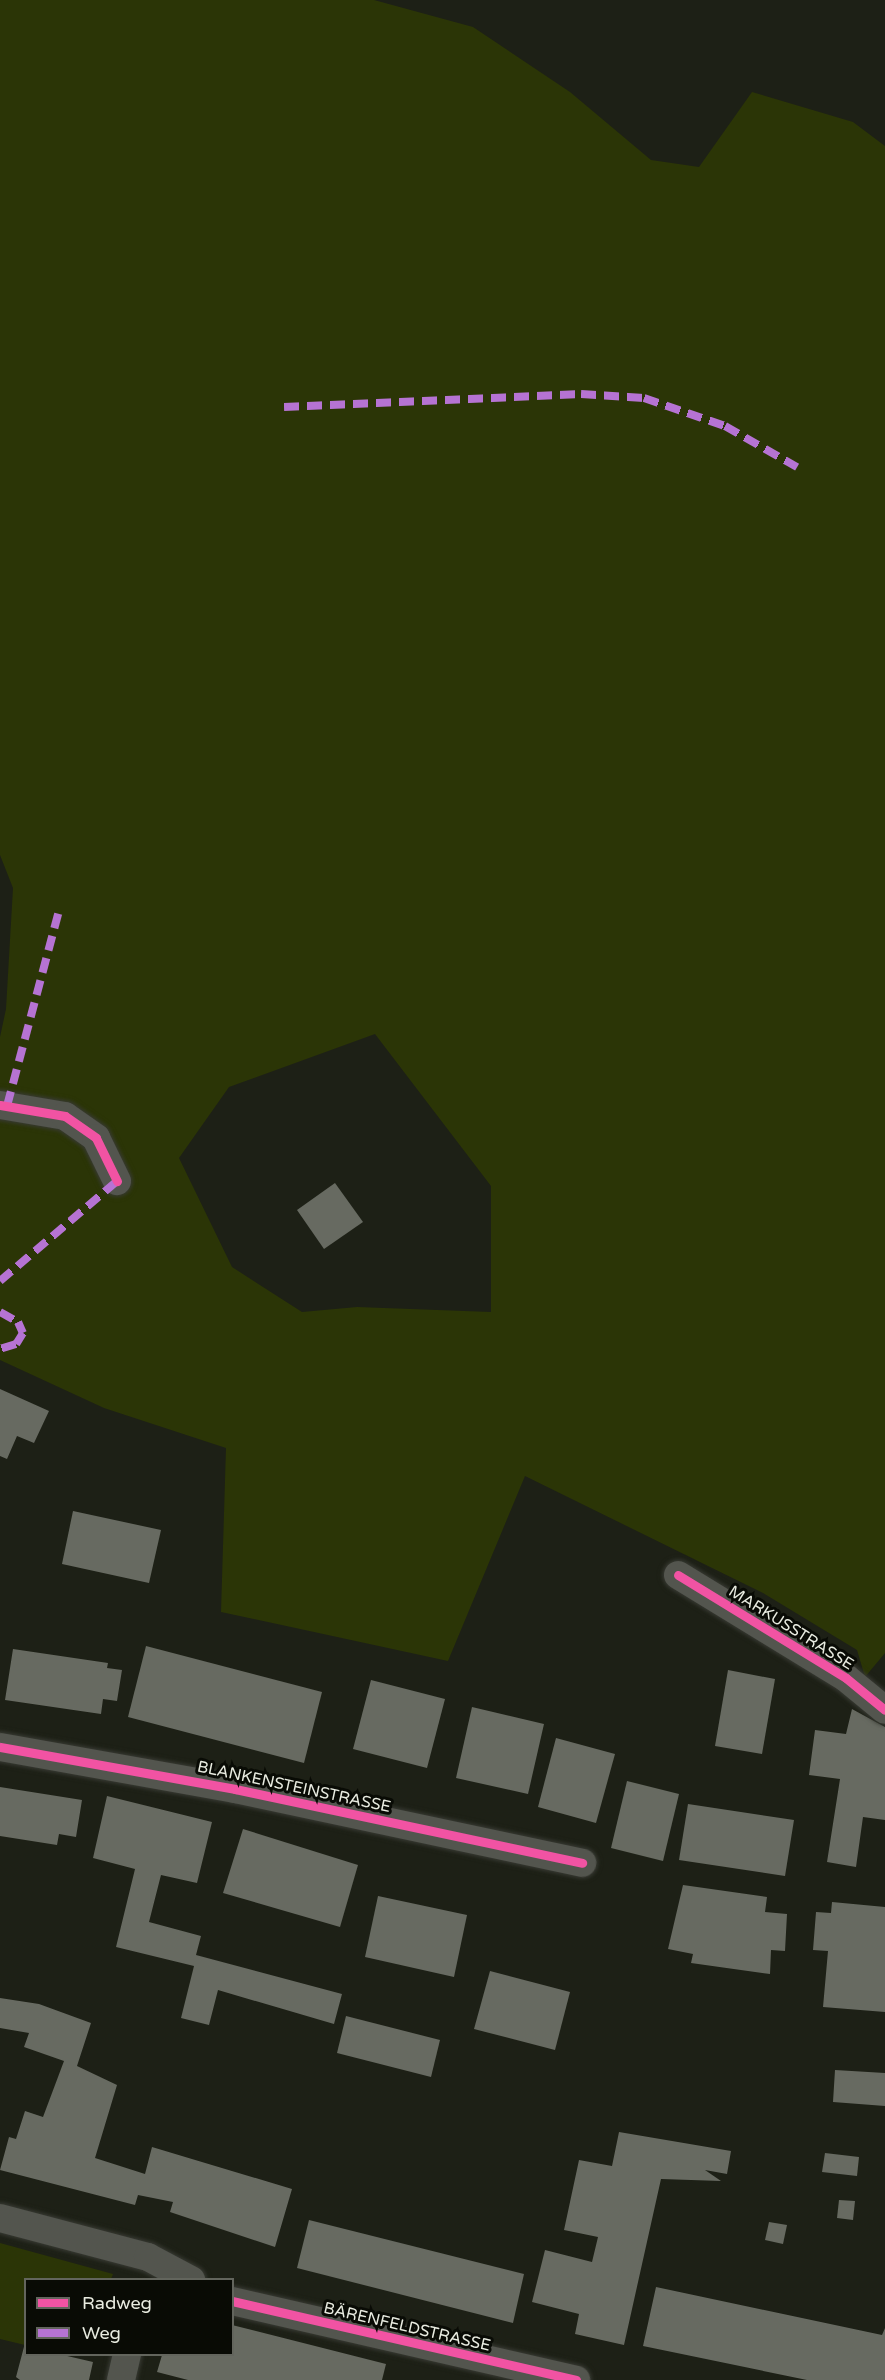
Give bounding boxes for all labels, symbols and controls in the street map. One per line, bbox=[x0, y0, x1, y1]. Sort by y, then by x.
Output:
street label: MARKUSSTRASSE bbox=[725, 1582, 857, 1674]
street label: BLANKENSTEINSTRASSE bbox=[195, 1757, 393, 1817]
legend bbox=[24, 2278, 234, 2356]
text: Radweg bbox=[82, 2292, 152, 2314]
street label: BÄRENFELDSTRASSE bbox=[322, 2298, 492, 2356]
text: Weg bbox=[82, 2322, 121, 2344]

